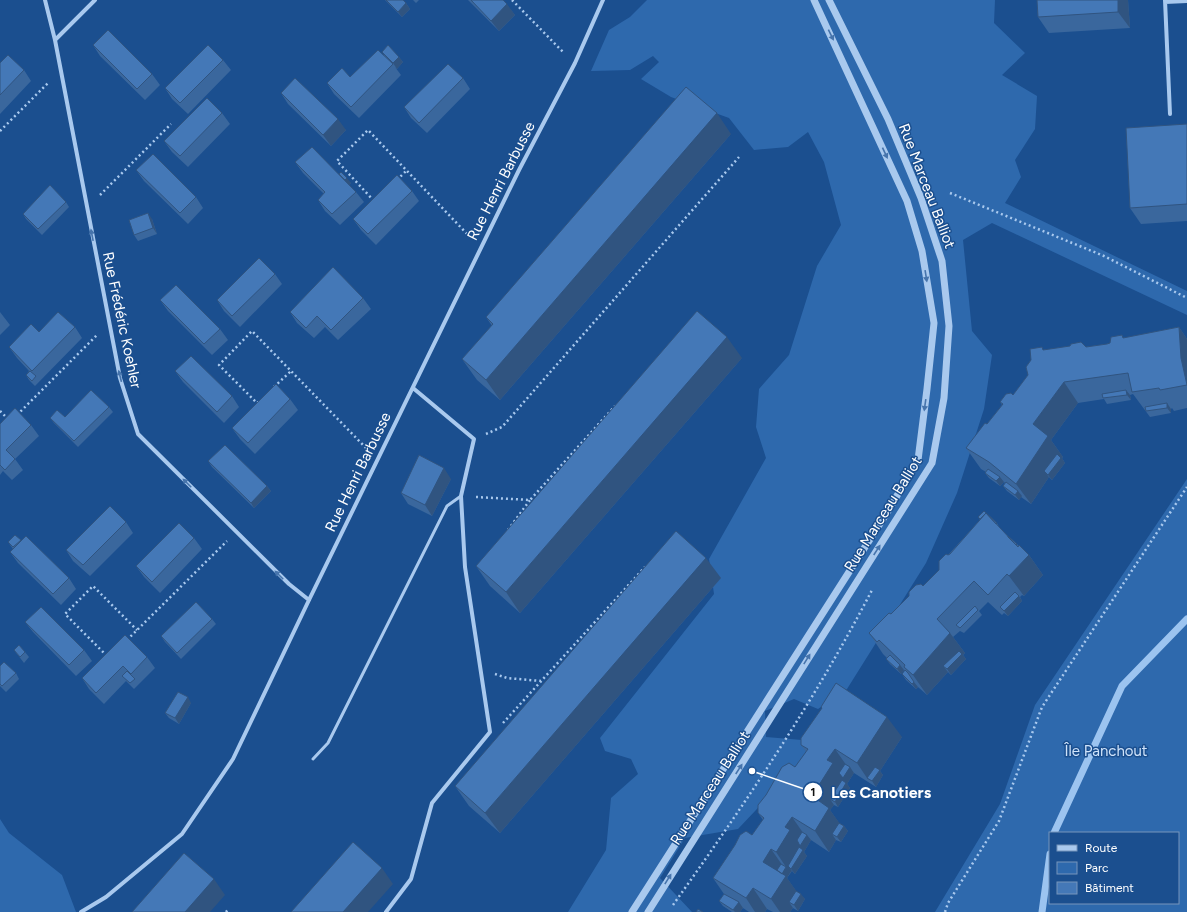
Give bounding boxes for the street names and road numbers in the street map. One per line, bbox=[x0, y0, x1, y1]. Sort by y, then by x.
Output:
street label: Rue Henri Barbusse bbox=[463, 119, 539, 243]
street label: Rue Marceau Balliot bbox=[895, 121, 959, 251]
street label: Rue Frédéric Koehler bbox=[99, 250, 145, 390]
street label: Rue Henri Barbusse bbox=[321, 409, 395, 535]
street label: Rue Marceau Balliot bbox=[840, 453, 926, 575]
street label: Rue Marceau Balliot bbox=[666, 727, 754, 848]

